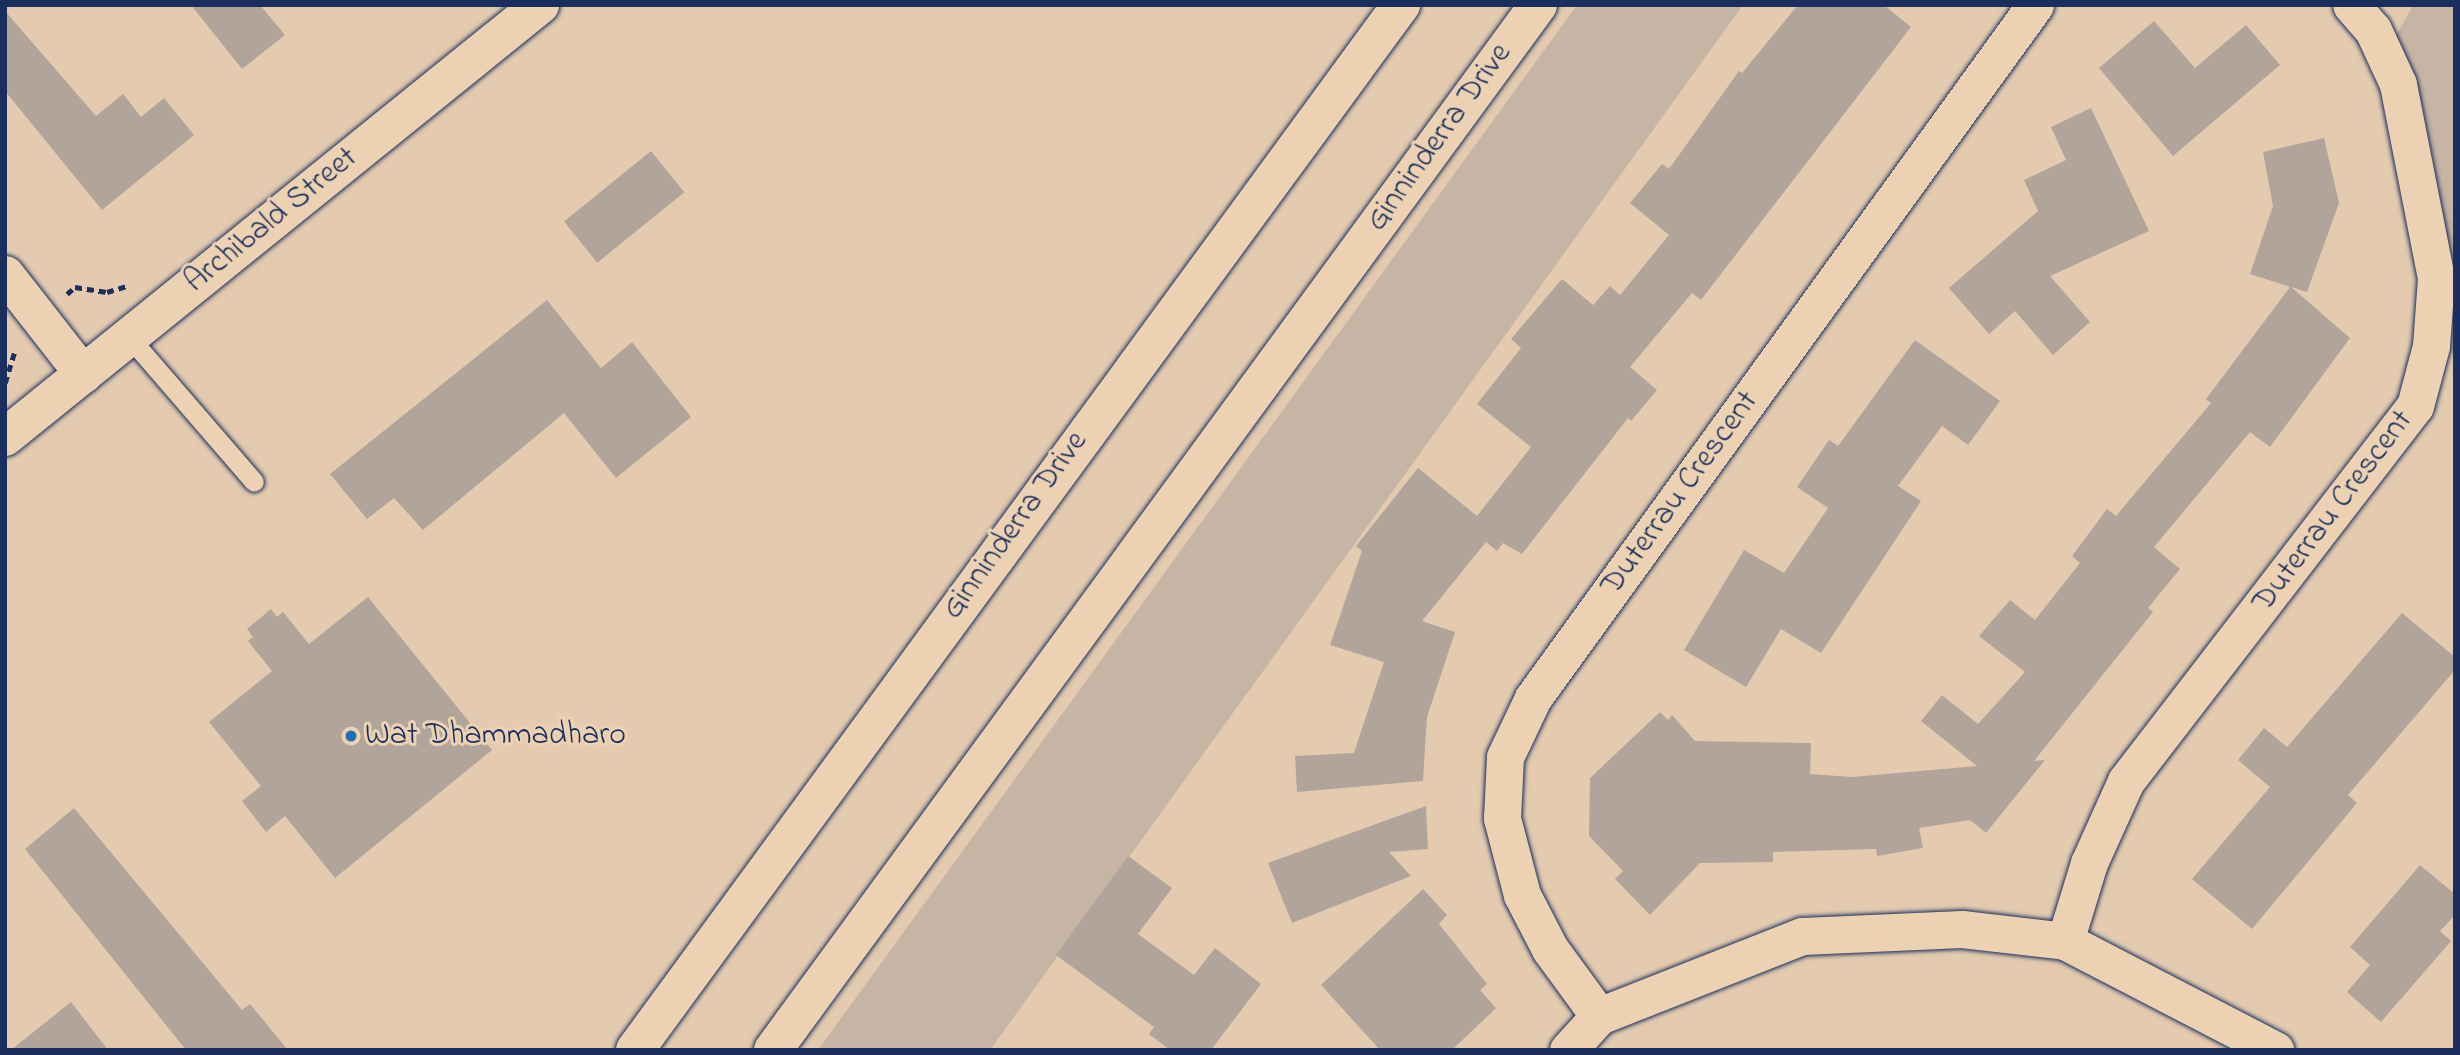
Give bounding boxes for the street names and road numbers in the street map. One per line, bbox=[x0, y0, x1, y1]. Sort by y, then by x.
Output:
street label: Ginninderra Drive bbox=[1359, 36, 1521, 240]
street label: Archibald Street bbox=[178, 140, 366, 302]
street label: Duterrau Crescent bbox=[1594, 384, 1768, 604]
street label: Duterrau Crescent bbox=[2245, 403, 2423, 621]
street label: Ginninderra Drive bbox=[935, 424, 1097, 628]

